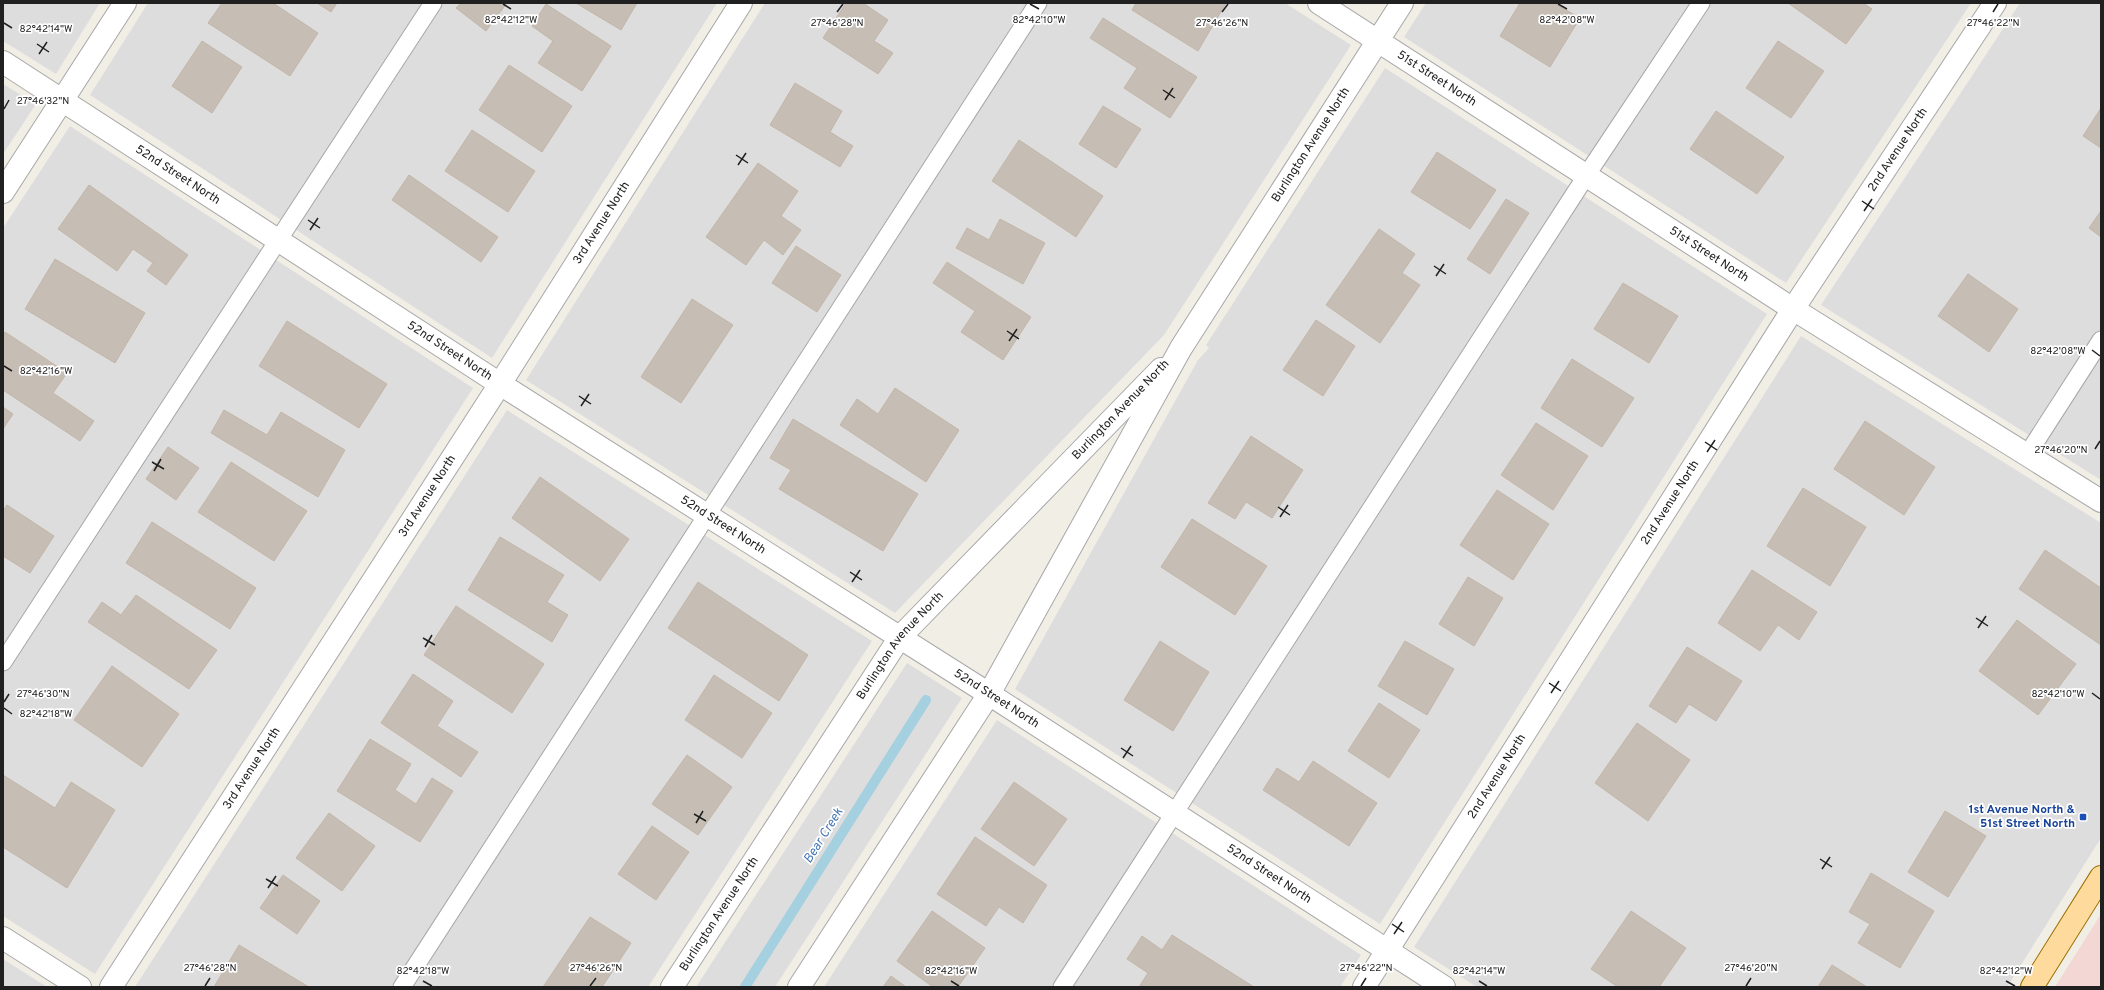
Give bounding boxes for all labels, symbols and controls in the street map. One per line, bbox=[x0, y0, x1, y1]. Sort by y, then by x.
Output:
text: 82°42'12"W bbox=[485, 14, 537, 27]
text: 82°42'10"W bbox=[1012, 14, 1066, 27]
text: 82°42'08"W bbox=[1539, 14, 1595, 27]
text: 27°46'28"N bbox=[811, 17, 864, 30]
text: 27°46'26"N bbox=[1196, 17, 1248, 30]
text: 27°46'22"N bbox=[1966, 17, 2020, 30]
text: 82°42'14"W bbox=[20, 23, 72, 36]
street label: 51st Street North bbox=[1394, 47, 1479, 110]
street label: Burlington Avenue North bbox=[1268, 84, 1354, 206]
text: 27°46'32"N bbox=[17, 95, 69, 108]
street label: 2nd Avenue North bbox=[1865, 105, 1932, 195]
street label: 52nd Street North bbox=[132, 142, 223, 209]
street label: 3rd Avenue North bbox=[570, 179, 634, 267]
street label: 51st Street North bbox=[1666, 223, 1752, 286]
street label: 52nd Street North bbox=[404, 318, 495, 385]
text: 82°42'08"W bbox=[2030, 345, 2086, 358]
street label: Burlington Avenue North bbox=[1069, 356, 1173, 464]
text: 82°42'16"W bbox=[20, 365, 72, 378]
text: 27°46'20"N bbox=[2034, 444, 2088, 457]
street label: 3rd Avenue North bbox=[395, 452, 460, 540]
street label: 2nd Avenue North bbox=[1638, 457, 1703, 548]
street label: 52nd Street North bbox=[677, 492, 769, 558]
street label: Burlington Avenue North bbox=[853, 588, 948, 703]
street label: 52nd Street North bbox=[951, 666, 1042, 732]
text: 27°46'30"N bbox=[16, 688, 70, 701]
text: 82°42'10"W bbox=[2031, 688, 2085, 701]
text: 82°42'18"W bbox=[20, 708, 72, 721]
street label: 3rd Avenue North bbox=[220, 724, 284, 813]
street label: 2nd Avenue North bbox=[1464, 731, 1530, 822]
place label: 1st Avenue North & 51st Street North bbox=[1969, 802, 2075, 832]
water label: Bear Creek bbox=[801, 805, 848, 867]
marker: 1st Avenue North & 51st Street North bbox=[2078, 812, 2088, 822]
street label: 52nd Street North bbox=[1223, 841, 1314, 908]
street label: Burlington Avenue North bbox=[676, 854, 763, 974]
text: 27°46'28"N bbox=[184, 962, 237, 975]
text: 27°46'26"N bbox=[570, 962, 622, 975]
text: 27°46'22"N bbox=[1339, 962, 1393, 975]
text: 27°46'20"N bbox=[1724, 962, 1778, 975]
text: 82°42'18"W bbox=[397, 965, 449, 978]
text: 82°42'16"W bbox=[925, 965, 977, 978]
text: 82°42'14"W bbox=[1453, 965, 1505, 978]
text: 82°42'12"W bbox=[1980, 965, 2032, 978]

